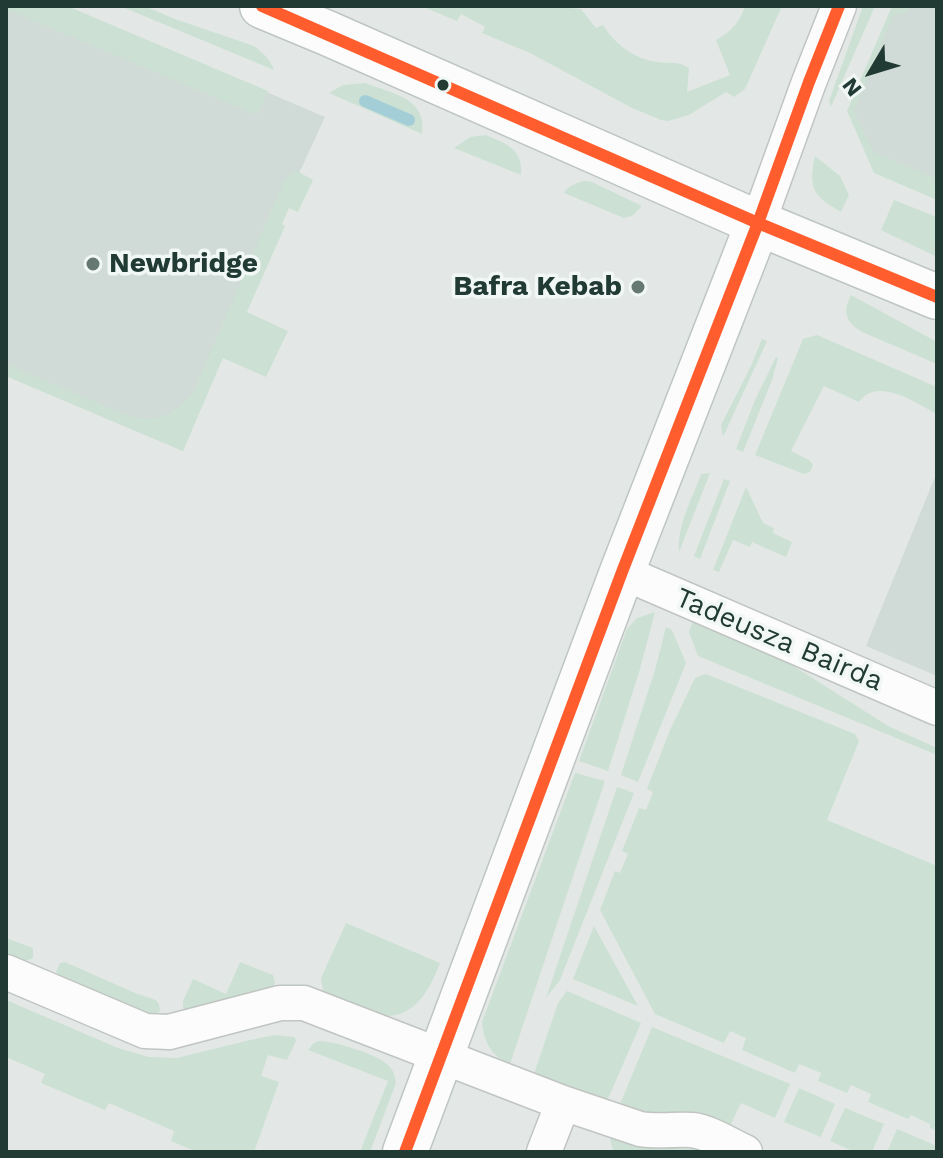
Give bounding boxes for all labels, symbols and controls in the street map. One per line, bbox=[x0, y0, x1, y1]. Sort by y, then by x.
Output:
north arrow bbox=[831, 32, 911, 112]
text: N bbox=[837, 73, 867, 101]
unlabelled marker bbox=[435, 77, 451, 93]
place label: Newbridge bbox=[109, 247, 258, 281]
marker: Newbridge bbox=[84, 255, 102, 273]
place label: Bafra Kebab bbox=[453, 270, 622, 304]
marker: Bafra Kebab bbox=[629, 278, 647, 296]
street label: Tadeusza Bairda bbox=[670, 581, 888, 699]

